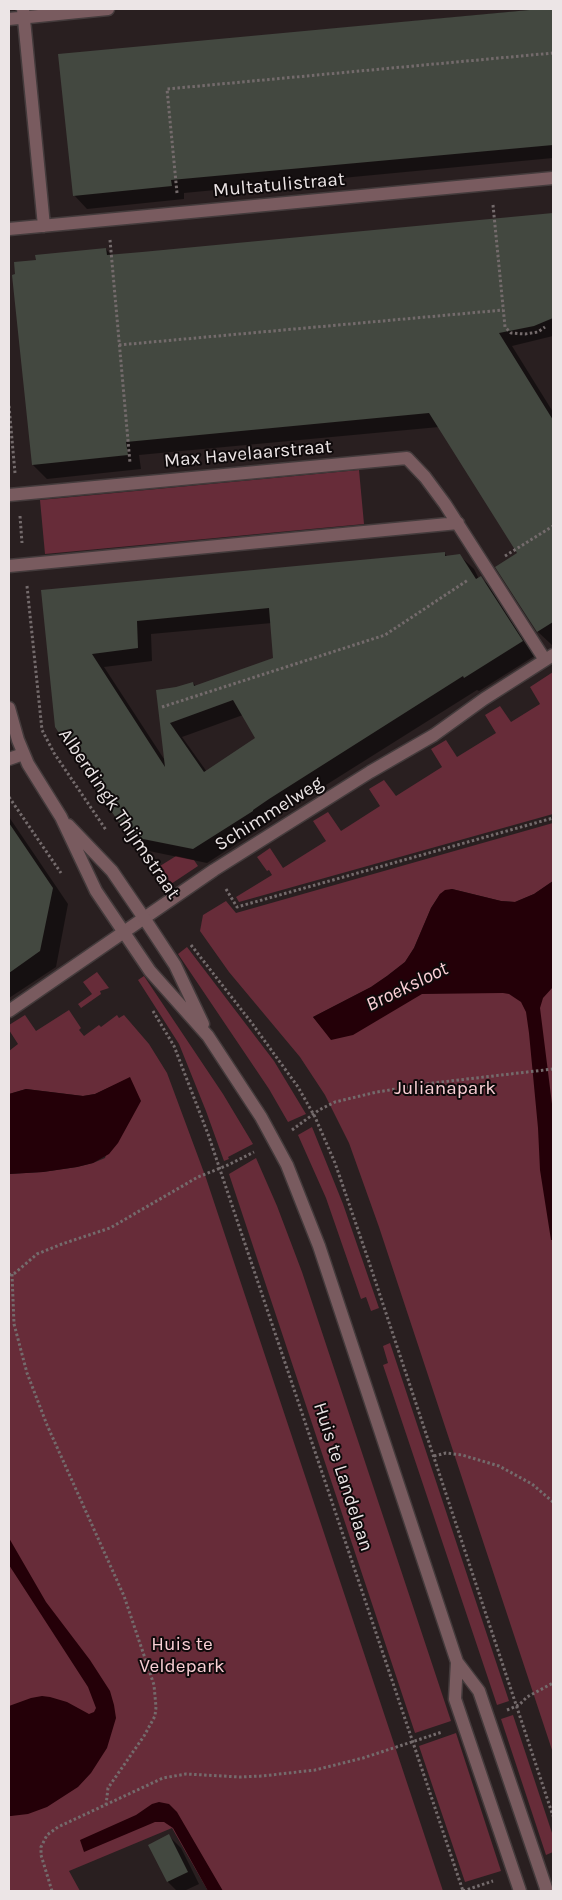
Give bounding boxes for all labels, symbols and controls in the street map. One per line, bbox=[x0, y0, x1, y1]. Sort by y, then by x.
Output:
street label: Multatulistraat bbox=[212, 168, 346, 202]
street label: Max Havelaarstraat bbox=[163, 435, 333, 473]
street label: Alberdingk Thijmstraat bbox=[53, 724, 185, 904]
street label: Schimmelweg bbox=[211, 772, 327, 856]
water label: Broeksloot bbox=[362, 957, 452, 1017]
park label: Julianapark bbox=[394, 1078, 496, 1100]
street label: Huis te Landelaan bbox=[308, 1400, 378, 1554]
park label: Huis te Veldepark bbox=[139, 1634, 225, 1678]

